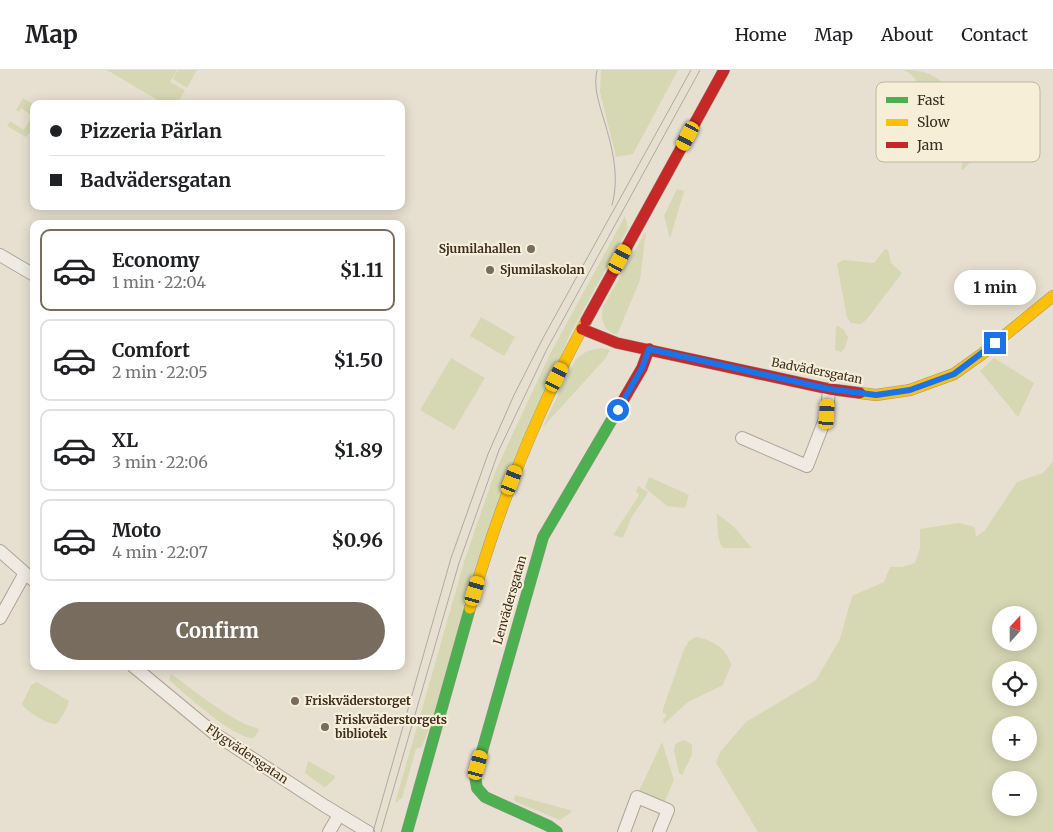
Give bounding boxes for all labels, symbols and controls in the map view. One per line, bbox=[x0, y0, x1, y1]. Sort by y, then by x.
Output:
text: Map bbox=[25, 19, 78, 50]
text: Home bbox=[735, 23, 787, 46]
text: Map bbox=[815, 23, 853, 46]
text: About bbox=[881, 23, 933, 46]
text: Contact bbox=[961, 23, 1028, 46]
legend bbox=[876, 82, 1040, 162]
text: Fast bbox=[917, 91, 945, 109]
text: Slow bbox=[917, 113, 950, 131]
text: Pizzeria Pärlan bbox=[80, 119, 222, 143]
car bbox=[674, 119, 701, 153]
text: Jam bbox=[916, 136, 943, 154]
text: Badvädersgatan bbox=[80, 168, 231, 192]
place label: Sjumilahallen bbox=[439, 241, 521, 256]
car bbox=[606, 242, 633, 276]
marker: Sjumilahallen bbox=[525, 243, 537, 255]
icon: car bbox=[52, 248, 97, 293]
text: Economy bbox=[112, 248, 200, 272]
text: $1.11 bbox=[340, 258, 383, 282]
place label: Sjumilaskolan bbox=[500, 262, 585, 277]
marker: Sjumilaskolan bbox=[484, 264, 496, 276]
callout: 1 min bbox=[954, 270, 1036, 306]
text: 1 min · 22:04 bbox=[112, 272, 206, 292]
text: 1 min bbox=[973, 277, 1017, 297]
route end bbox=[984, 332, 1006, 354]
icon: car bbox=[52, 338, 97, 383]
text: Comfort bbox=[112, 338, 190, 362]
text: $1.50 bbox=[334, 348, 383, 372]
street label: Badvädersgatan bbox=[770, 354, 864, 387]
car bbox=[543, 360, 570, 394]
text: 2 min · 22:05 bbox=[112, 362, 208, 382]
route start bbox=[607, 399, 629, 421]
car bbox=[818, 399, 835, 429]
icon: car bbox=[52, 428, 97, 473]
text: XL bbox=[112, 428, 138, 452]
text: $1.89 bbox=[334, 438, 383, 462]
text: 3 min · 22:06 bbox=[112, 452, 208, 472]
car bbox=[499, 463, 524, 497]
icon: car bbox=[52, 518, 97, 563]
text: Moto bbox=[112, 518, 161, 542]
text: $0.96 bbox=[331, 528, 383, 552]
text: 4 min · 22:07 bbox=[112, 542, 208, 562]
street label: Lenvädersgatan bbox=[490, 554, 529, 646]
car bbox=[463, 575, 486, 607]
button: Confirm bbox=[50, 602, 385, 660]
north arrow bbox=[992, 606, 1038, 651]
map controls bbox=[992, 606, 1037, 816]
button: locate bbox=[992, 661, 1037, 706]
place label: Friskväderstorget bbox=[305, 693, 411, 708]
marker: Friskväderstorget bbox=[289, 695, 301, 707]
place label: Friskväderstorgets bibliotek bbox=[335, 712, 447, 741]
button: + bbox=[992, 716, 1037, 761]
street label: Flygvädersgatan bbox=[203, 721, 291, 787]
marker: Friskväderstorgets bibliotek bbox=[319, 721, 331, 733]
car bbox=[466, 749, 489, 781]
button: − bbox=[992, 771, 1037, 816]

